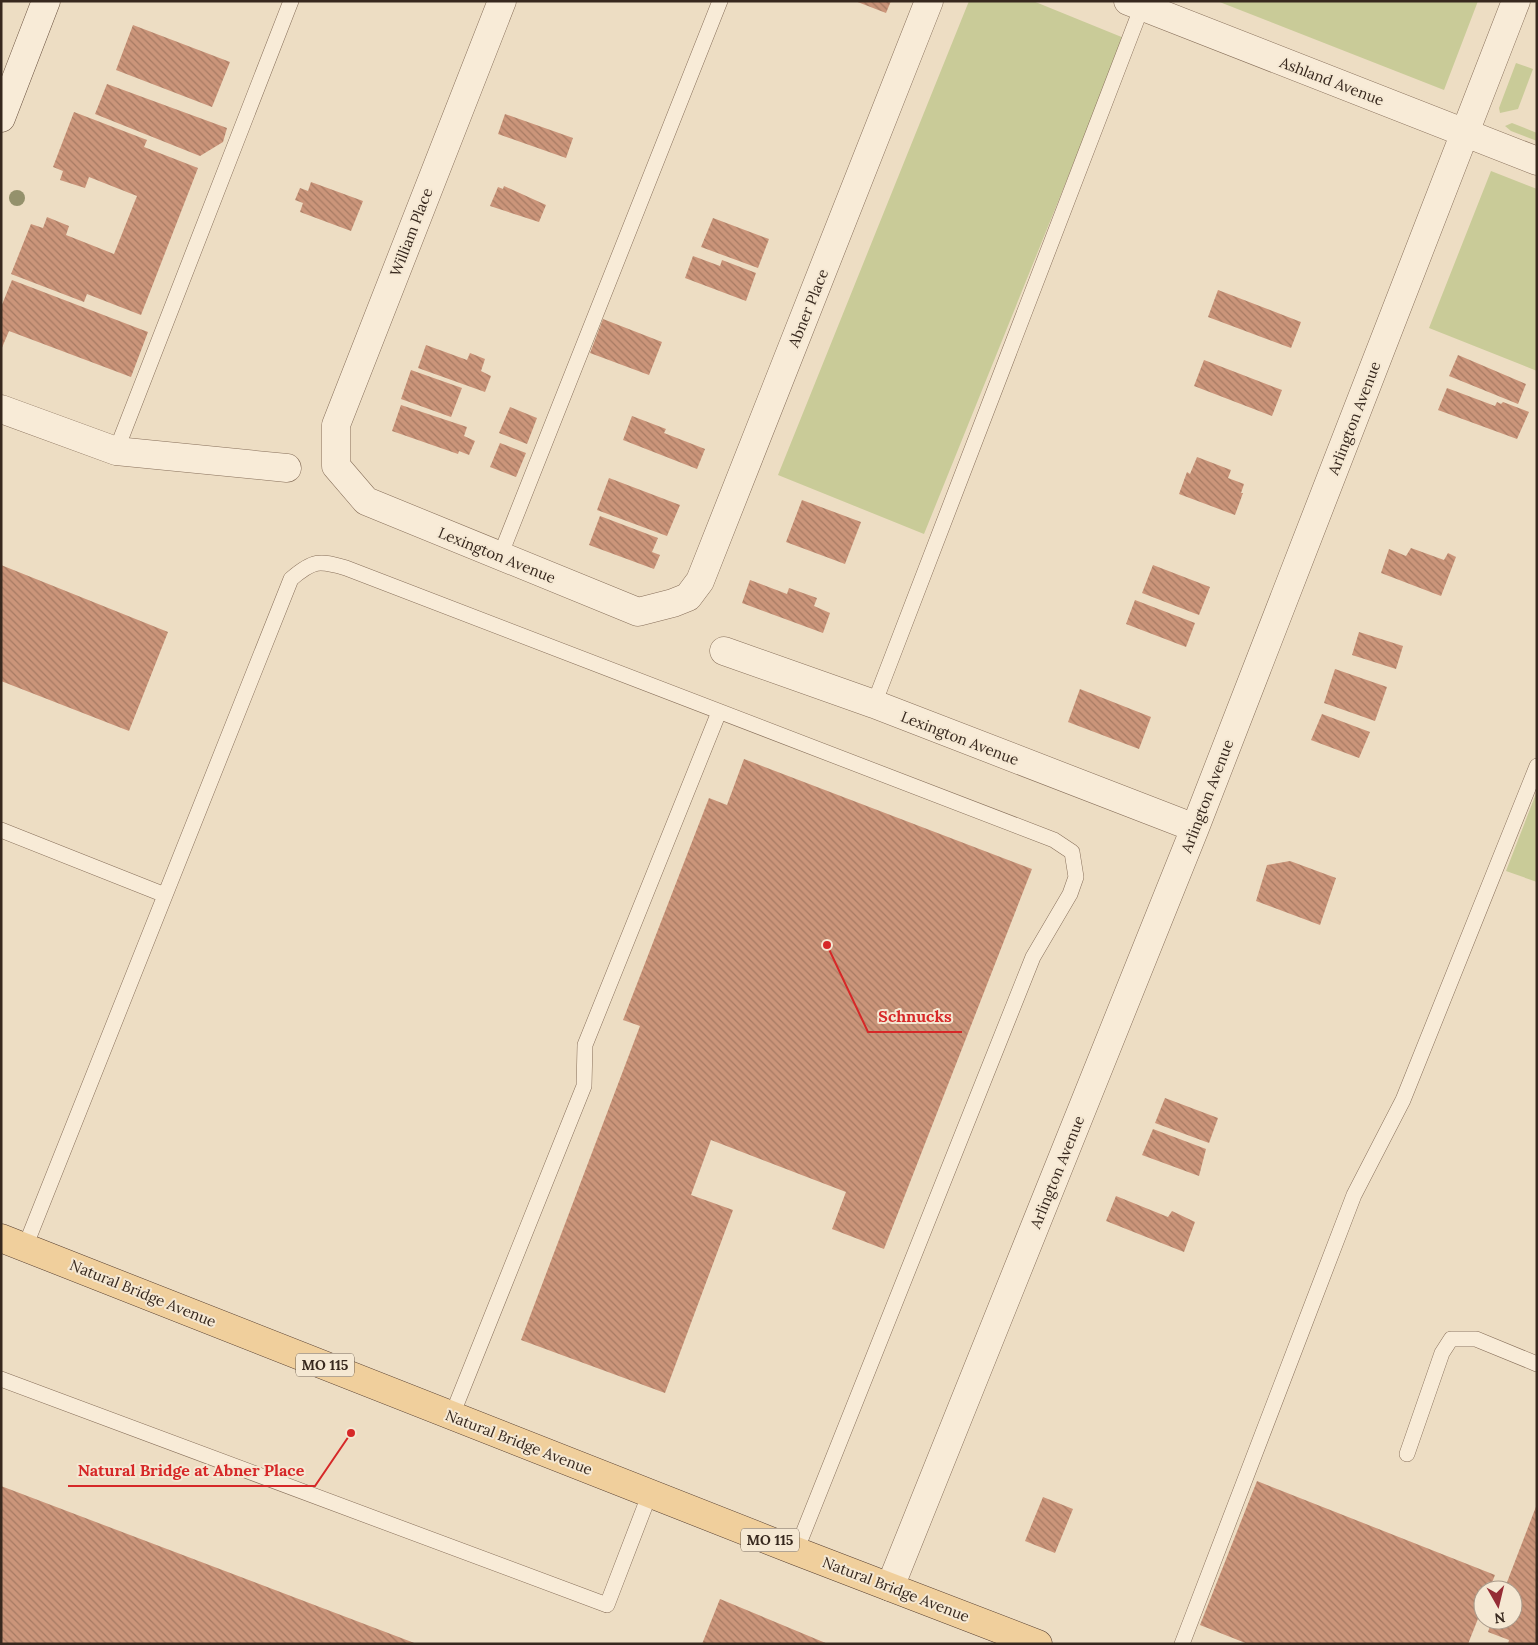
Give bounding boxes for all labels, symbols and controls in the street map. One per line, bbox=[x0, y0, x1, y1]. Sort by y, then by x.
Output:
street label: Ashland Avenue bbox=[1276, 52, 1387, 110]
street label: William Place bbox=[385, 185, 437, 279]
street label: Abner Place bbox=[783, 266, 832, 351]
street label: Arlington Avenue bbox=[1323, 359, 1384, 478]
street label: Lexington Avenue bbox=[436, 523, 558, 587]
street label: Lexington Avenue bbox=[898, 707, 1022, 769]
street label: Arlington Avenue bbox=[1176, 737, 1237, 856]
callout: Schnucks bbox=[868, 1001, 962, 1032]
text: Schnucks bbox=[878, 1006, 952, 1026]
street label: Arlington Avenue bbox=[1025, 1113, 1088, 1232]
street label: Natural Bridge Avenue bbox=[67, 1255, 219, 1331]
road number: MO 115 bbox=[296, 1354, 354, 1376]
street label: Natural Bridge Avenue bbox=[443, 1405, 595, 1479]
callout: Natural Bridge at Abner Place bbox=[68, 1455, 315, 1486]
text: Natural Bridge at Abner Place bbox=[78, 1460, 305, 1480]
road number: MO 115 bbox=[741, 1528, 799, 1552]
street label: Natural Bridge Avenue bbox=[820, 1552, 972, 1626]
north arrow bbox=[1473, 1580, 1523, 1630]
text: N bbox=[1493, 1608, 1506, 1628]

